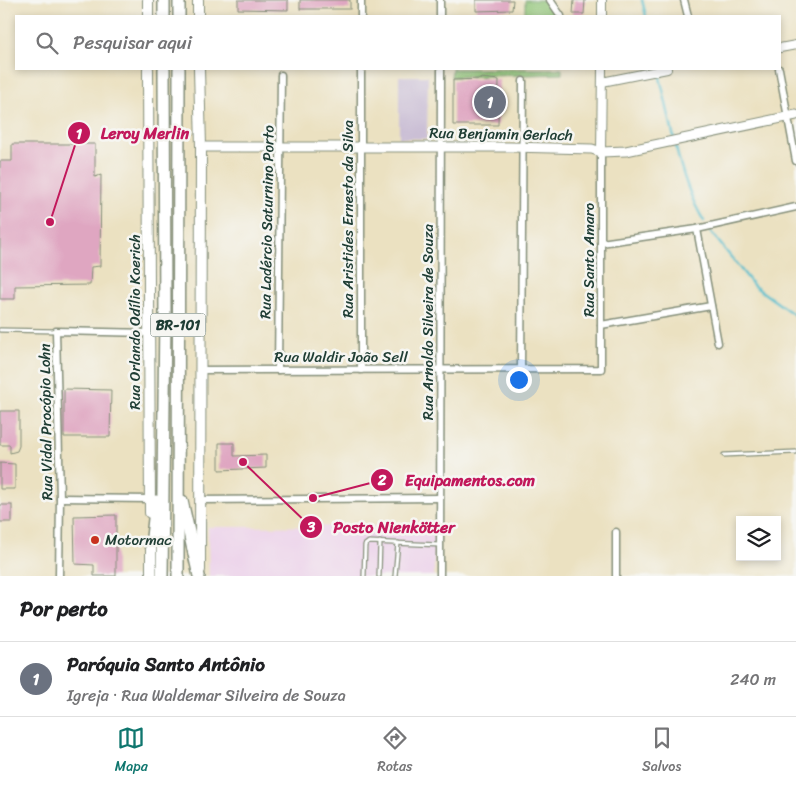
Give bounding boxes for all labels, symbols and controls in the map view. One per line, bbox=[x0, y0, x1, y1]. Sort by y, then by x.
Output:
search box bbox=[15, 15, 781, 70]
text: Pesquisar aqui bbox=[73, 26, 192, 59]
icon: search bbox=[33, 29, 61, 57]
pin: 1 bbox=[474, 83, 506, 121]
callout: Leroy Merlin bbox=[66, 118, 199, 149]
text: Leroy Merlin bbox=[101, 119, 190, 148]
street label: Rua Aristides Ernesto da Silva bbox=[335, 119, 361, 318]
street label: Rua Benjamin Gerlach bbox=[429, 120, 573, 148]
text: 1 bbox=[76, 121, 83, 147]
street label: Rua Ladércio Saturnino Porto bbox=[252, 124, 282, 319]
street label: Rua Santo Amaro bbox=[576, 202, 602, 317]
street label: Rua Arnoldo Silveira de Souza bbox=[415, 223, 441, 420]
street label: Rua Orlando Odílio Koerich bbox=[122, 234, 148, 410]
road number: BR-101 bbox=[150, 314, 206, 336]
street label: Rua Vidal Procópio Lohn bbox=[32, 343, 60, 501]
street label: Rua Waldir João Sell bbox=[274, 344, 408, 370]
your location bbox=[506, 367, 532, 393]
callout: Equipamentos.com bbox=[370, 464, 545, 495]
text: Equipamentos.com bbox=[405, 466, 535, 495]
text: 2 bbox=[377, 467, 387, 493]
callout: Posto Nienkötter bbox=[299, 512, 465, 543]
text: Posto Nienkötter bbox=[333, 513, 456, 542]
text: 3 bbox=[306, 514, 316, 540]
map controls bbox=[736, 516, 781, 561]
button: layers bbox=[736, 516, 781, 561]
place label: Motormac bbox=[105, 527, 172, 553]
marker: Motormac bbox=[89, 534, 101, 546]
text: Por perto bbox=[20, 590, 108, 628]
text: Paróquia Santo Antônio bbox=[67, 648, 265, 681]
text: 1 bbox=[33, 665, 39, 694]
text: 240 m bbox=[730, 665, 776, 694]
text: Igreja · Rua Waldemar Silveira de Souza bbox=[67, 681, 346, 710]
tab: Mapa bbox=[115, 724, 148, 779]
tab: Rotas bbox=[377, 724, 412, 779]
tab: Salvos bbox=[642, 724, 681, 779]

